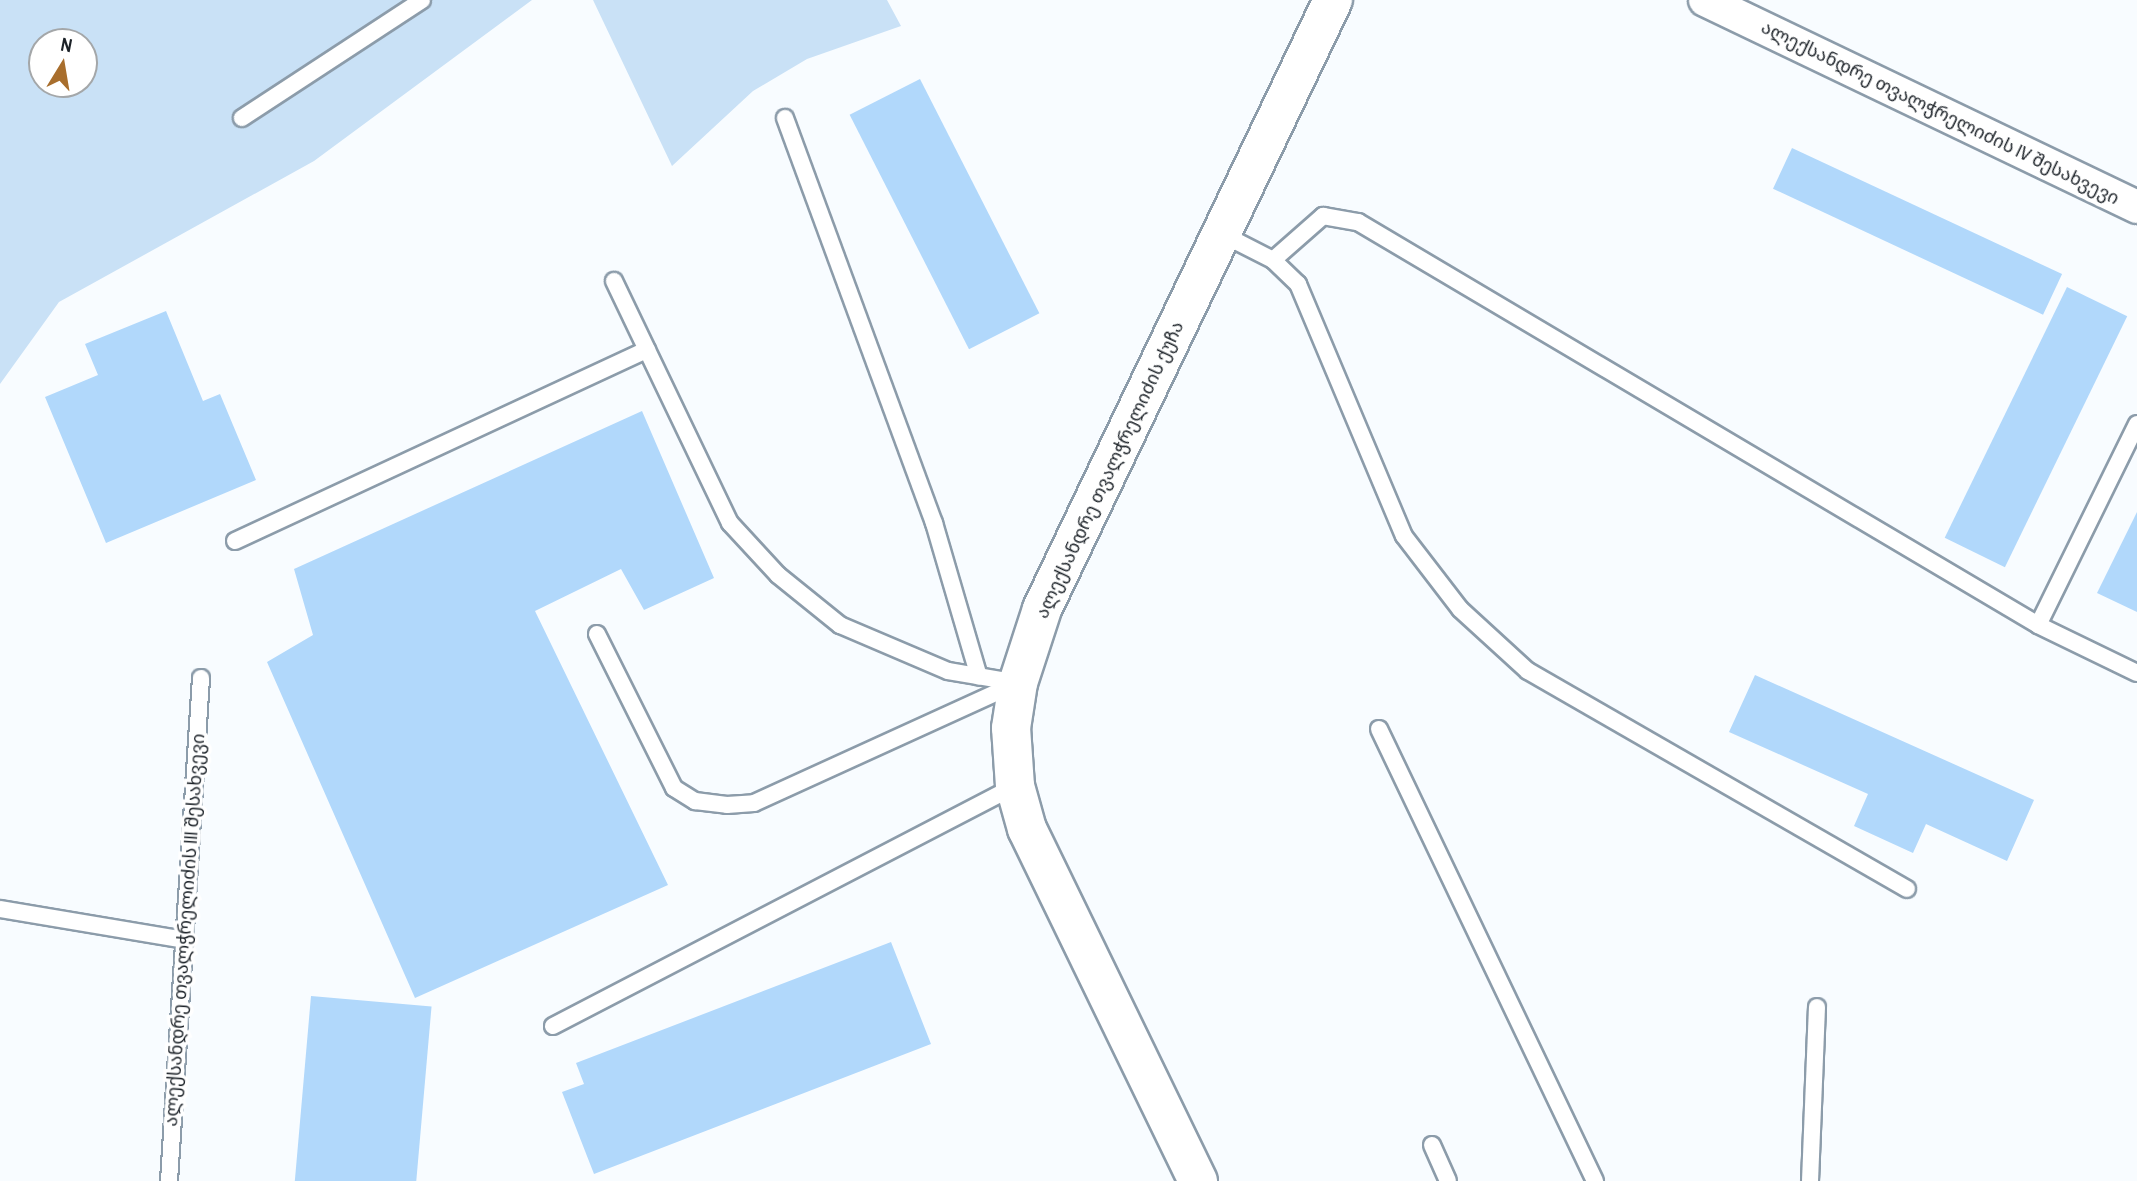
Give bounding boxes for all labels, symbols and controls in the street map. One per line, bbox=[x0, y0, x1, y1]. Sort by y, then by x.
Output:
street label: ალექსანდრე თვალჭრელიძის IV შესახვევი bbox=[1758, 17, 2122, 209]
north arrow bbox=[28, 28, 98, 98]
text: N bbox=[59, 31, 75, 58]
street label: ალექსანდრე თვალჭრელიძის ქუჩა bbox=[1031, 318, 1189, 622]
street label: ალექსანდრე თვალჭრელიძის III შესახვევი bbox=[160, 733, 210, 1127]

